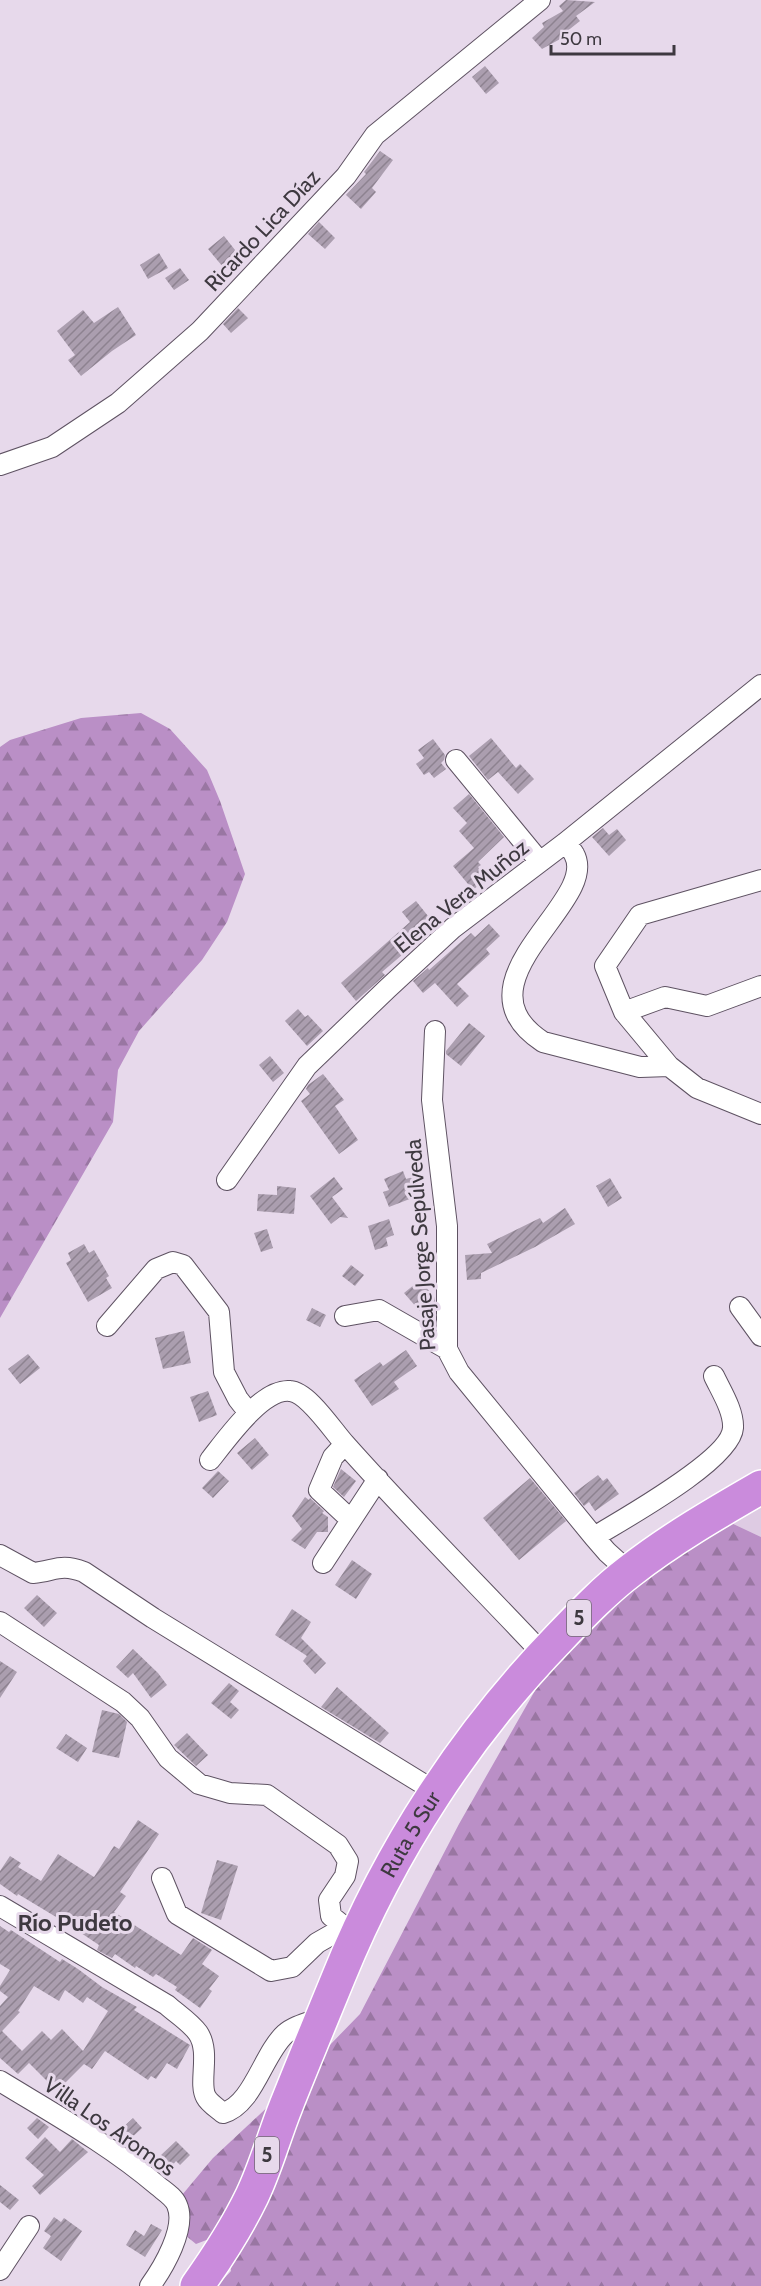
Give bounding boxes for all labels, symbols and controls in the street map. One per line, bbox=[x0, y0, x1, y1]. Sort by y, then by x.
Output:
scale bar bbox=[551, 18, 674, 56]
text: 50 m bbox=[560, 28, 602, 50]
street label: Ricardo Lica Díaz bbox=[199, 164, 326, 297]
street label: Elena Vera Muñoz bbox=[388, 834, 534, 959]
street label: Pasaje Jorge Sepúlveda bbox=[400, 1138, 441, 1352]
road number: 5 bbox=[567, 1600, 591, 1636]
street label: Ruta 5 Sur bbox=[375, 1786, 447, 1882]
district label: Río Pudeto bbox=[17, 1908, 133, 1937]
street label: Villa Los Aromos bbox=[39, 2071, 181, 2182]
road number: 5 bbox=[255, 2137, 279, 2173]

